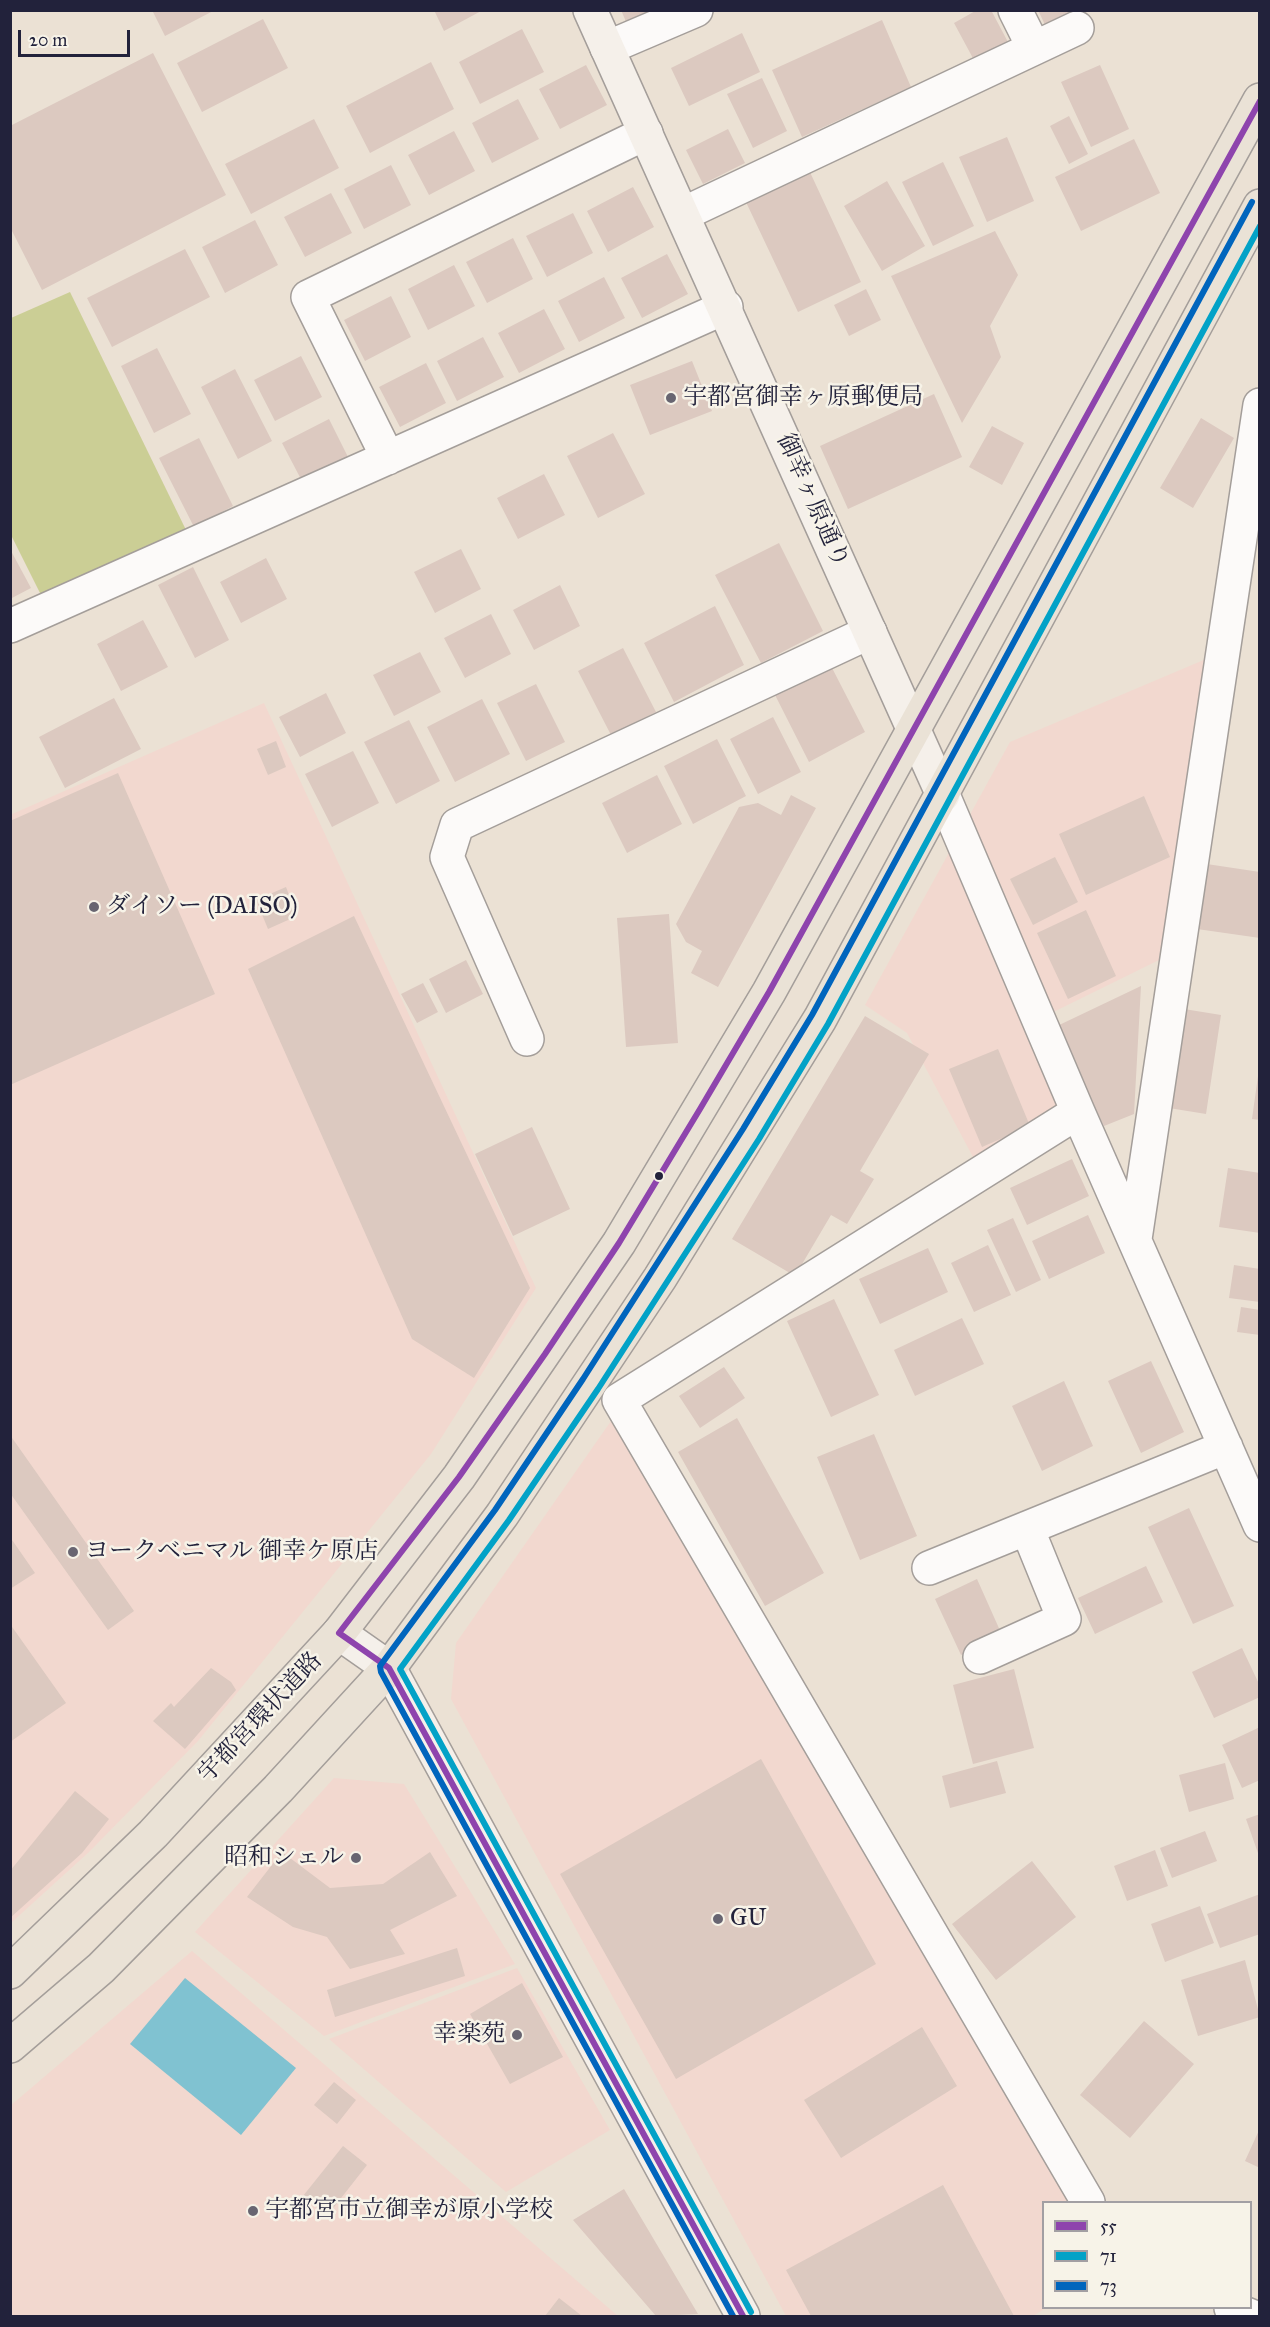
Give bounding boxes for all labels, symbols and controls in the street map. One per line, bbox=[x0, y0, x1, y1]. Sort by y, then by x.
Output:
scale bar bbox=[21, 18, 134, 56]
text: 20 m bbox=[29, 29, 67, 51]
place label: 宇都宮御幸ヶ原郵便局 bbox=[683, 384, 923, 412]
marker: 宇都宮御幸ヶ原郵便局 bbox=[664, 391, 678, 405]
street label: 御幸ヶ原通り bbox=[770, 429, 854, 573]
place label: ダイソー (DAISO) bbox=[106, 893, 298, 921]
marker: ダイソー (DAISO) bbox=[87, 900, 101, 914]
unlabelled marker bbox=[653, 1170, 665, 1182]
place label: ヨークベニマル 御幸ケ原店 bbox=[85, 1538, 378, 1566]
marker: ヨークベニマル 御幸ケ原店 bbox=[66, 1545, 80, 1559]
street label: 宇都宮環状道路 bbox=[193, 1647, 329, 1789]
place label: 昭和シェル bbox=[224, 1844, 344, 1872]
marker: 昭和シェル bbox=[349, 1851, 363, 1865]
place label: GU bbox=[730, 1905, 766, 1933]
marker: GU bbox=[711, 1912, 725, 1926]
place label: 幸楽苑 bbox=[433, 2021, 505, 2049]
marker: 幸楽苑 bbox=[510, 2028, 524, 2042]
place label: 宇都宮市立御幸が原小学校 bbox=[265, 2197, 553, 2225]
legend bbox=[1042, 2201, 1252, 2309]
marker: 宇都宮市立御幸が原小学校 bbox=[246, 2204, 260, 2218]
text: 55 bbox=[1100, 2215, 1117, 2237]
text: 71 bbox=[1100, 2245, 1117, 2267]
text: 73 bbox=[1100, 2275, 1117, 2297]

